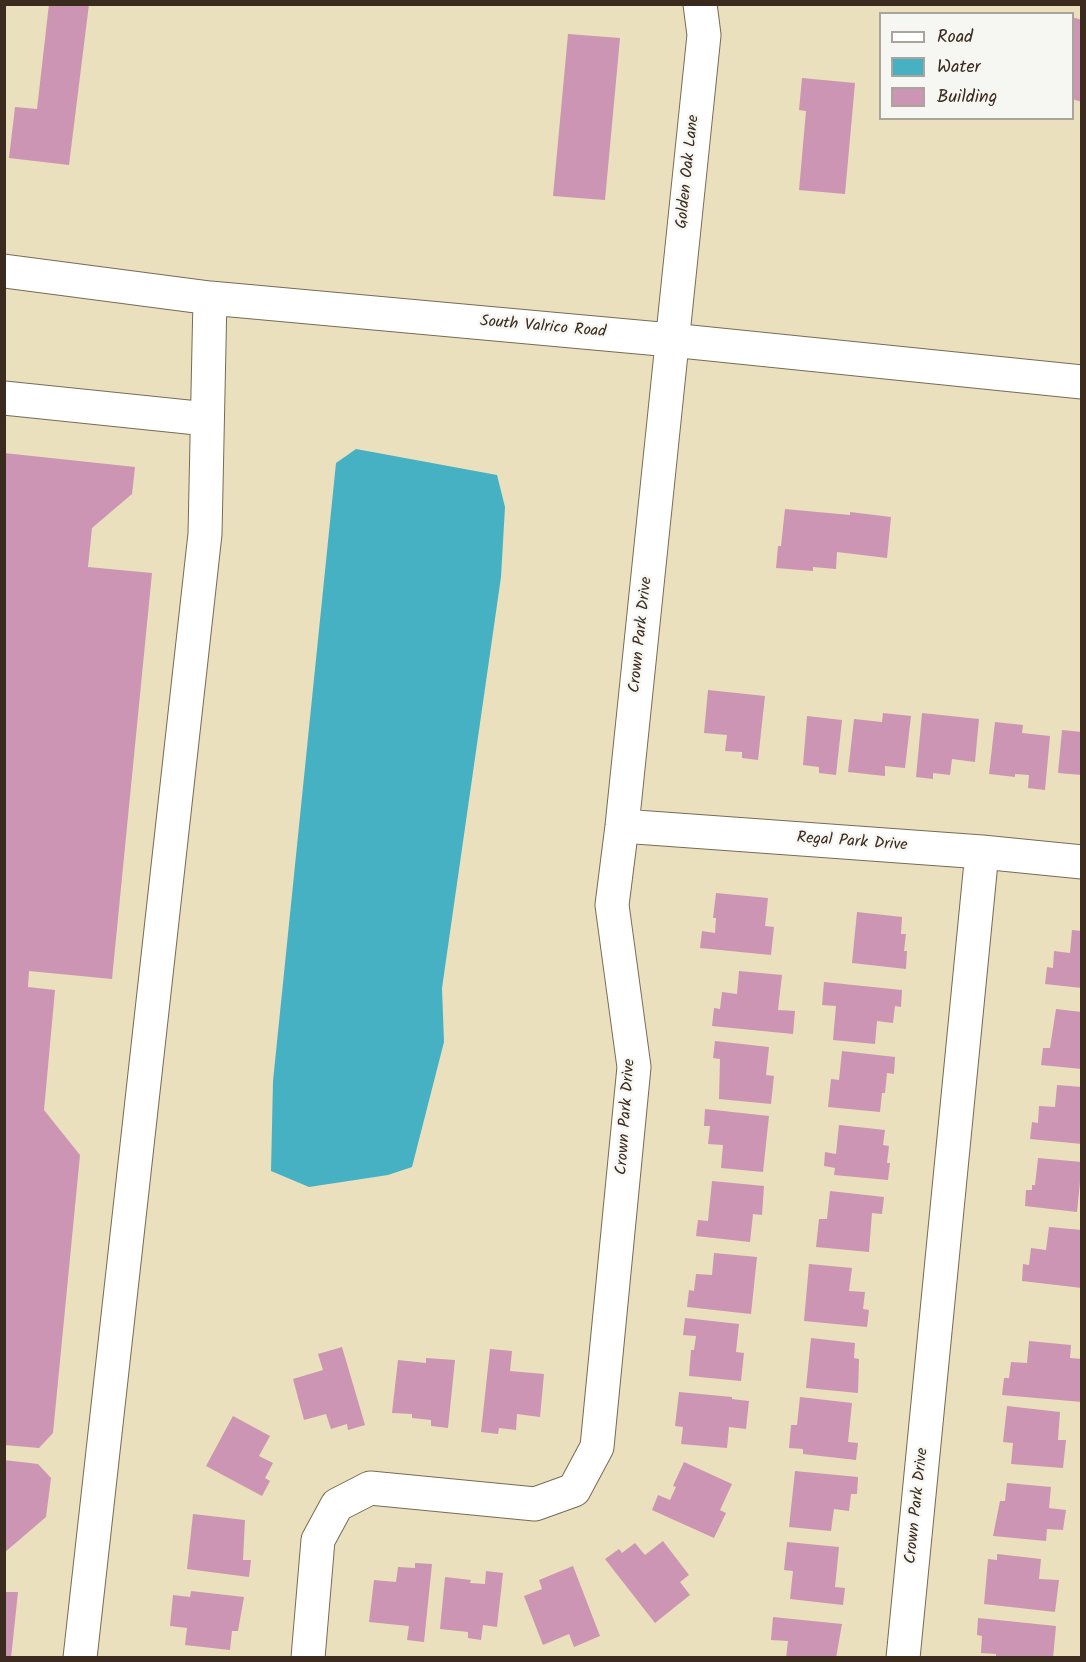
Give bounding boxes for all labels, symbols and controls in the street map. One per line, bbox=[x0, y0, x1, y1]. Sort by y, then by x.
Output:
legend bbox=[879, 12, 1074, 120]
text: Road bbox=[937, 23, 973, 52]
text: Water bbox=[937, 53, 981, 82]
text: Building bbox=[937, 83, 997, 112]
street label: Golden Oak Lane bbox=[673, 114, 705, 230]
street label: South Valrico Road bbox=[479, 313, 607, 343]
street label: Crown Park Drive bbox=[626, 576, 658, 694]
street label: Regal Park Drive bbox=[796, 830, 908, 856]
street label: Crown Park Drive bbox=[613, 1058, 641, 1176]
street label: Crown Park Drive bbox=[902, 1447, 934, 1565]

